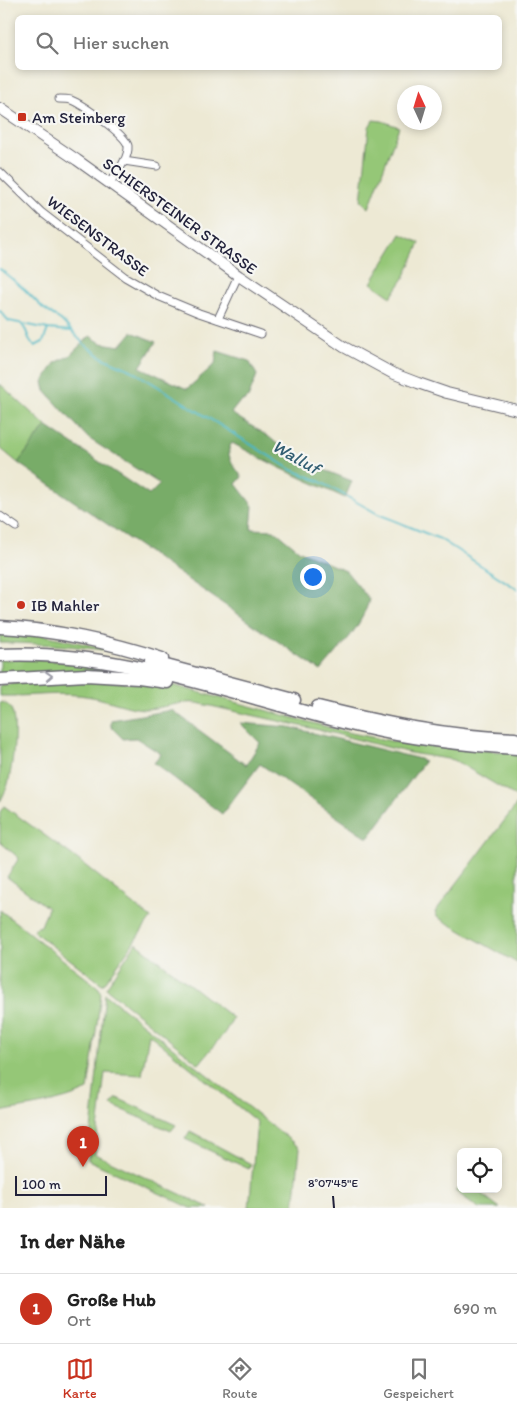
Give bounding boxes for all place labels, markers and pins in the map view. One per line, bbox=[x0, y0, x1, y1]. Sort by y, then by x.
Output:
place label: Am Steinberg bbox=[32, 108, 126, 127]
marker: Am Steinberg bbox=[16, 111, 28, 123]
place label: IB Mahler bbox=[31, 596, 100, 615]
marker: IB Mahler bbox=[15, 599, 27, 611]
pin: 1 bbox=[67, 1126, 99, 1167]

